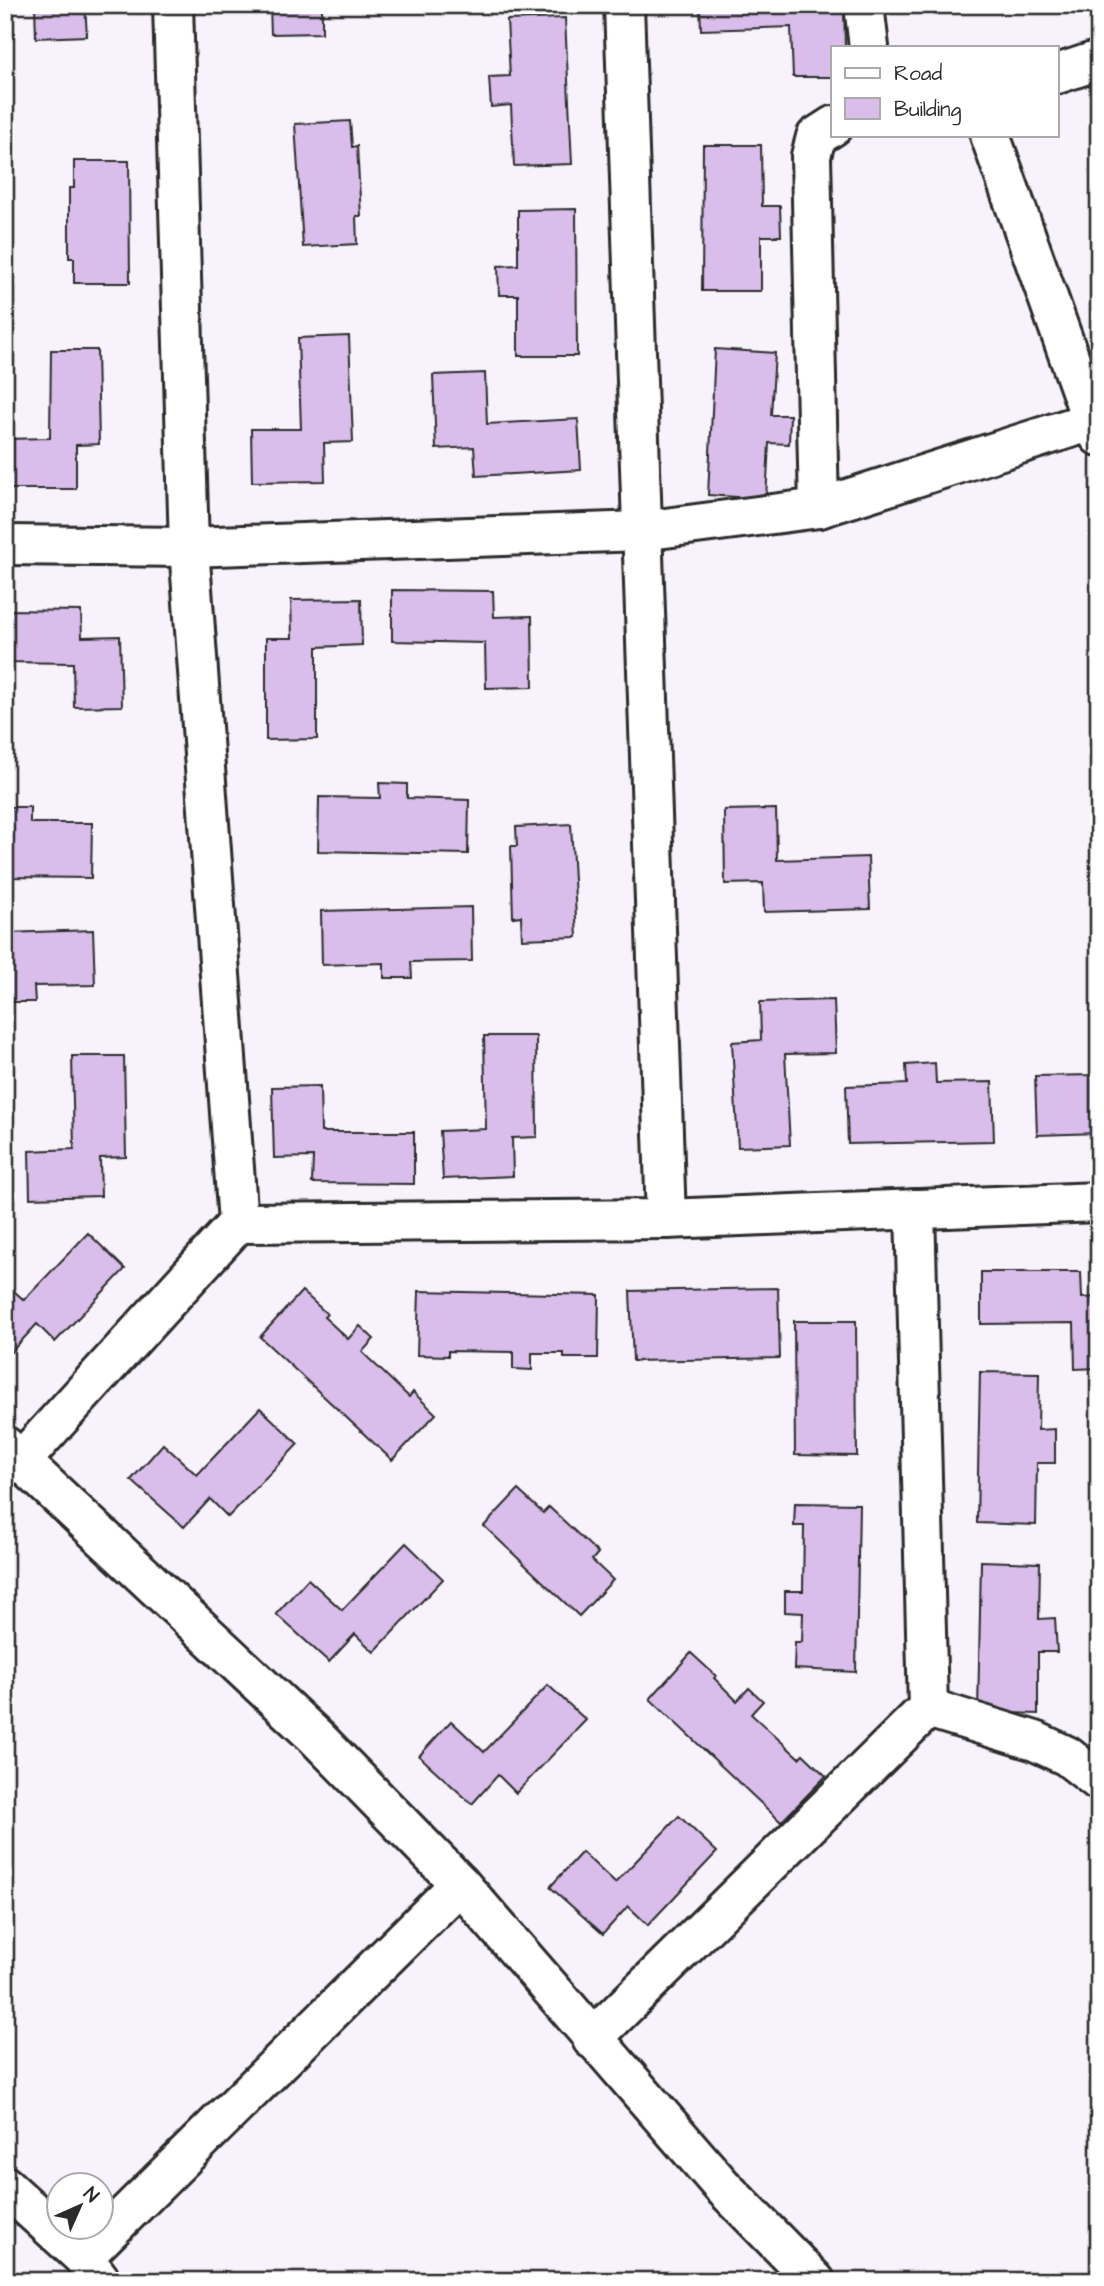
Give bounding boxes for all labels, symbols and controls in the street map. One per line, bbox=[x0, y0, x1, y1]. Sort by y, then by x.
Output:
legend bbox=[831, 46, 1058, 136]
text: Road bbox=[894, 59, 942, 88]
text: Building bbox=[894, 95, 962, 126]
north arrow bbox=[46, 2170, 116, 2240]
text: N bbox=[77, 2181, 105, 2209]

